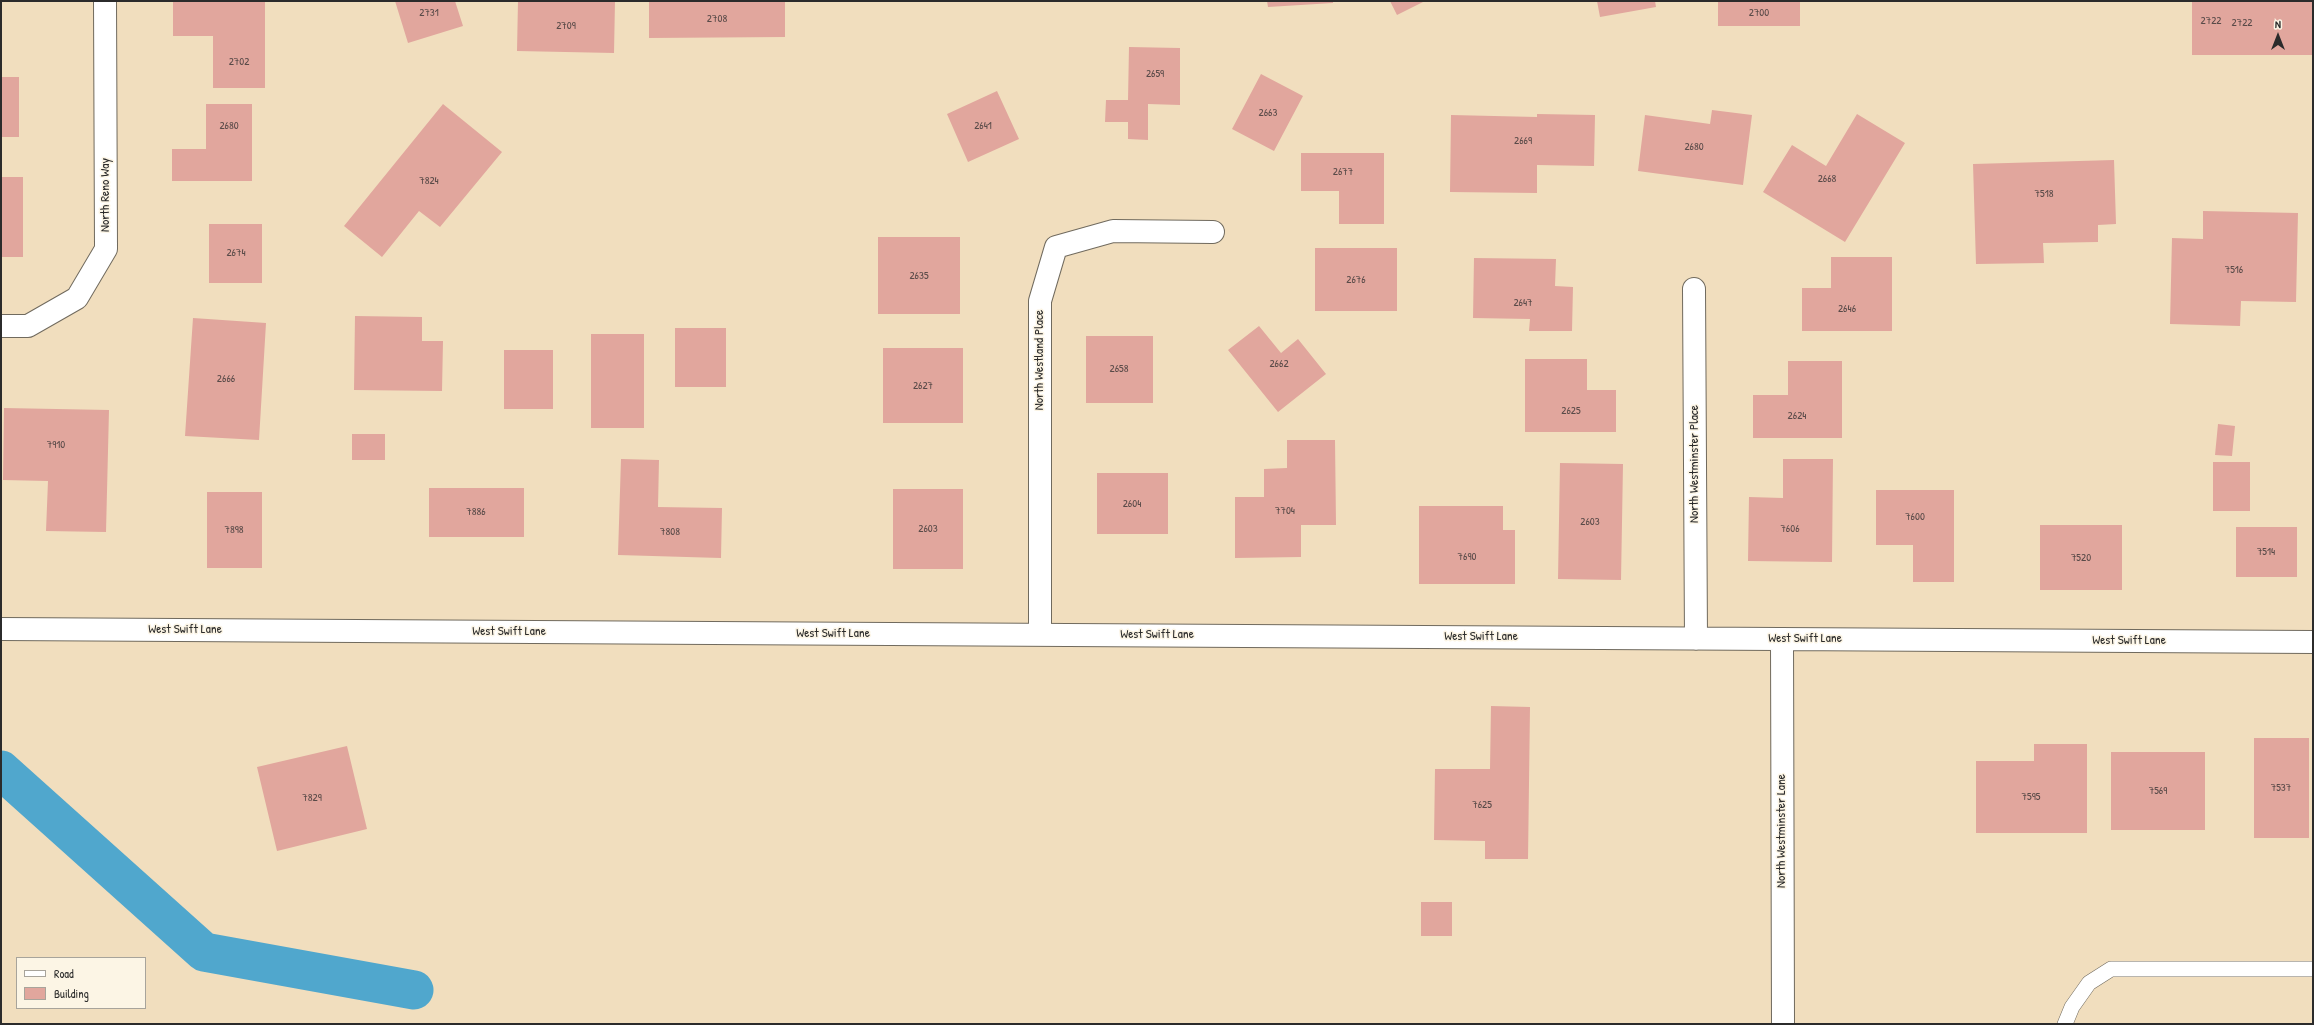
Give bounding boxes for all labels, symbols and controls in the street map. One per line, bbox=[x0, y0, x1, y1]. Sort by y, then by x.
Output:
house number: 2731 bbox=[419, 6, 439, 20]
house number: 2700 bbox=[1749, 6, 1769, 20]
house number: 2708 bbox=[707, 12, 727, 26]
house number: 2722 bbox=[2201, 14, 2221, 28]
house number: 2722 bbox=[2232, 16, 2252, 30]
north arrow bbox=[2258, 16, 2298, 56]
text: N bbox=[2275, 17, 2281, 31]
house number: 2709 bbox=[556, 19, 576, 33]
house number: 2702 bbox=[229, 55, 249, 69]
house number: 2659 bbox=[1146, 67, 1164, 81]
house number: 2663 bbox=[1259, 106, 1277, 120]
house number: 2680 bbox=[219, 119, 239, 133]
house number: 2641 bbox=[974, 119, 992, 133]
house number: 2669 bbox=[1514, 134, 1532, 148]
house number: 2680 bbox=[1684, 140, 1704, 154]
street label: North Reno Way bbox=[98, 158, 114, 232]
house number: 2677 bbox=[1333, 165, 1353, 179]
house number: 2668 bbox=[1818, 172, 1836, 186]
house number: 7824 bbox=[419, 174, 439, 188]
house number: 7518 bbox=[2035, 187, 2053, 201]
house number: 2674 bbox=[226, 246, 246, 260]
house number: 7516 bbox=[2225, 263, 2243, 277]
house number: 2635 bbox=[909, 269, 929, 283]
house number: 2676 bbox=[1346, 273, 1366, 287]
house number: 2647 bbox=[1513, 296, 1533, 310]
house number: 2646 bbox=[1838, 302, 1856, 316]
street label: North Westland Place bbox=[1032, 310, 1048, 410]
house number: 2662 bbox=[1269, 357, 1289, 371]
house number: 2658 bbox=[1110, 362, 1128, 376]
house number: 2666 bbox=[217, 372, 235, 386]
house number: 2627 bbox=[913, 379, 933, 393]
house number: 2625 bbox=[1561, 404, 1581, 418]
street label: North Westminster Place bbox=[1687, 405, 1703, 523]
house number: 2624 bbox=[1788, 409, 1806, 423]
house number: 7910 bbox=[47, 438, 65, 452]
house number: 2604 bbox=[1123, 497, 1141, 511]
house number: 7704 bbox=[1275, 504, 1295, 518]
house number: 7886 bbox=[466, 505, 486, 519]
house number: 7600 bbox=[1905, 510, 1925, 524]
house number: 2603 bbox=[1580, 515, 1600, 529]
house number: 2603 bbox=[918, 522, 938, 536]
house number: 7606 bbox=[1780, 522, 1800, 536]
house number: 7898 bbox=[224, 523, 244, 537]
house number: 7808 bbox=[660, 525, 680, 539]
house number: 7514 bbox=[2257, 545, 2275, 559]
house number: 7690 bbox=[1458, 550, 1476, 564]
house number: 7520 bbox=[2071, 551, 2091, 565]
street label: West Swift Lane bbox=[148, 622, 222, 638]
street label: West Swift Lane bbox=[472, 624, 546, 640]
street label: West Swift Lane bbox=[796, 626, 870, 642]
street label: West Swift Lane bbox=[1120, 627, 1194, 643]
street label: West Swift Lane bbox=[1444, 629, 1518, 645]
street label: West Swift Lane bbox=[1768, 631, 1842, 647]
street label: West Swift Lane bbox=[2092, 633, 2166, 649]
street label: North Westminster Lane bbox=[1774, 774, 1790, 888]
house number: 7537 bbox=[2271, 781, 2291, 795]
house number: 7569 bbox=[2149, 784, 2167, 798]
house number: 7595 bbox=[2022, 790, 2040, 804]
house number: 7829 bbox=[302, 791, 322, 805]
house number: 7625 bbox=[1472, 798, 1492, 812]
legend bbox=[16, 957, 146, 1009]
text: Road bbox=[54, 965, 74, 982]
text: Building bbox=[54, 985, 89, 1002]

